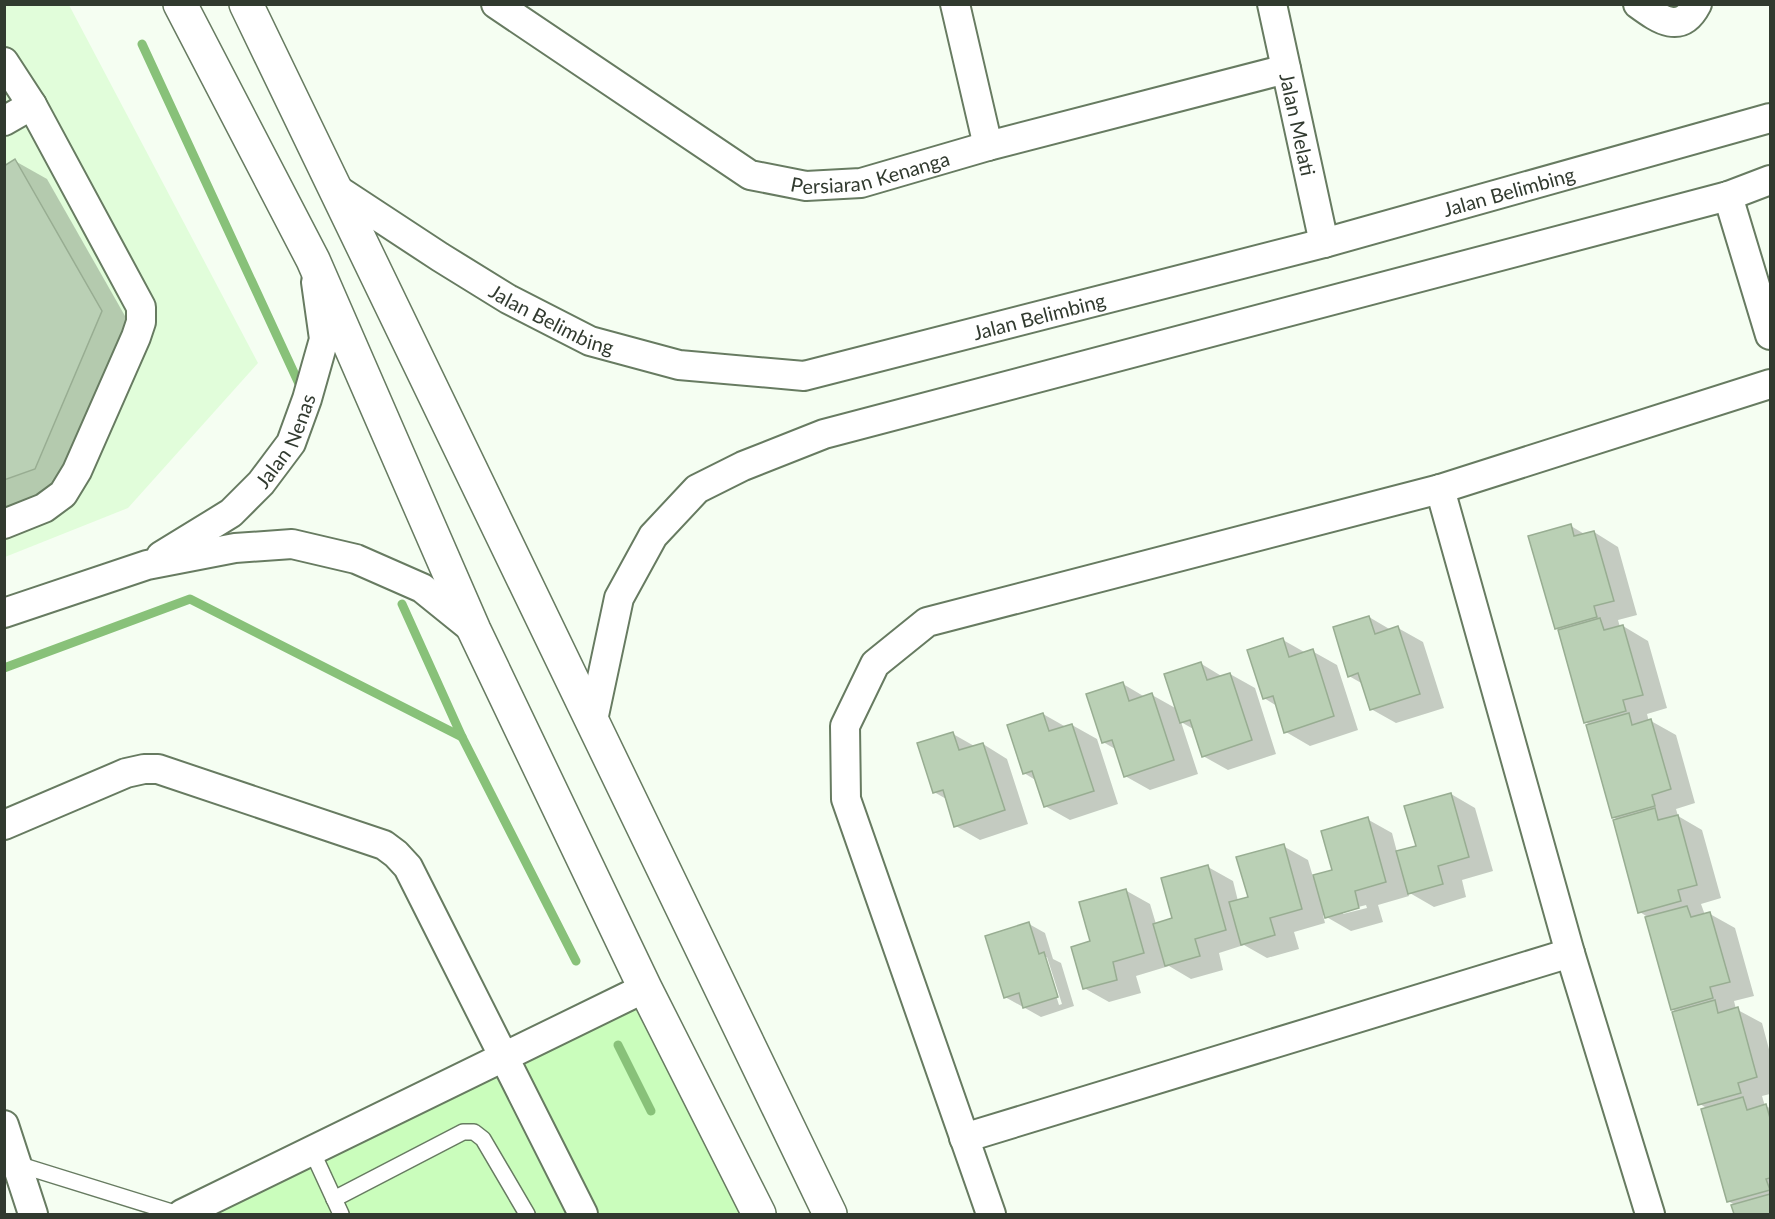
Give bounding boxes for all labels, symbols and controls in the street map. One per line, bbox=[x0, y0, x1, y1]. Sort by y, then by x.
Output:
street label: Jalan Melati bbox=[1275, 70, 1321, 178]
street label: Persiaran Kenanga bbox=[789, 146, 952, 198]
street label: Jalan Belimbing bbox=[1440, 161, 1577, 221]
street label: Jalan Belimbing bbox=[485, 279, 617, 359]
street label: Jalan Belimbing bbox=[970, 287, 1108, 344]
street label: Jalan Nenas bbox=[250, 391, 320, 492]

